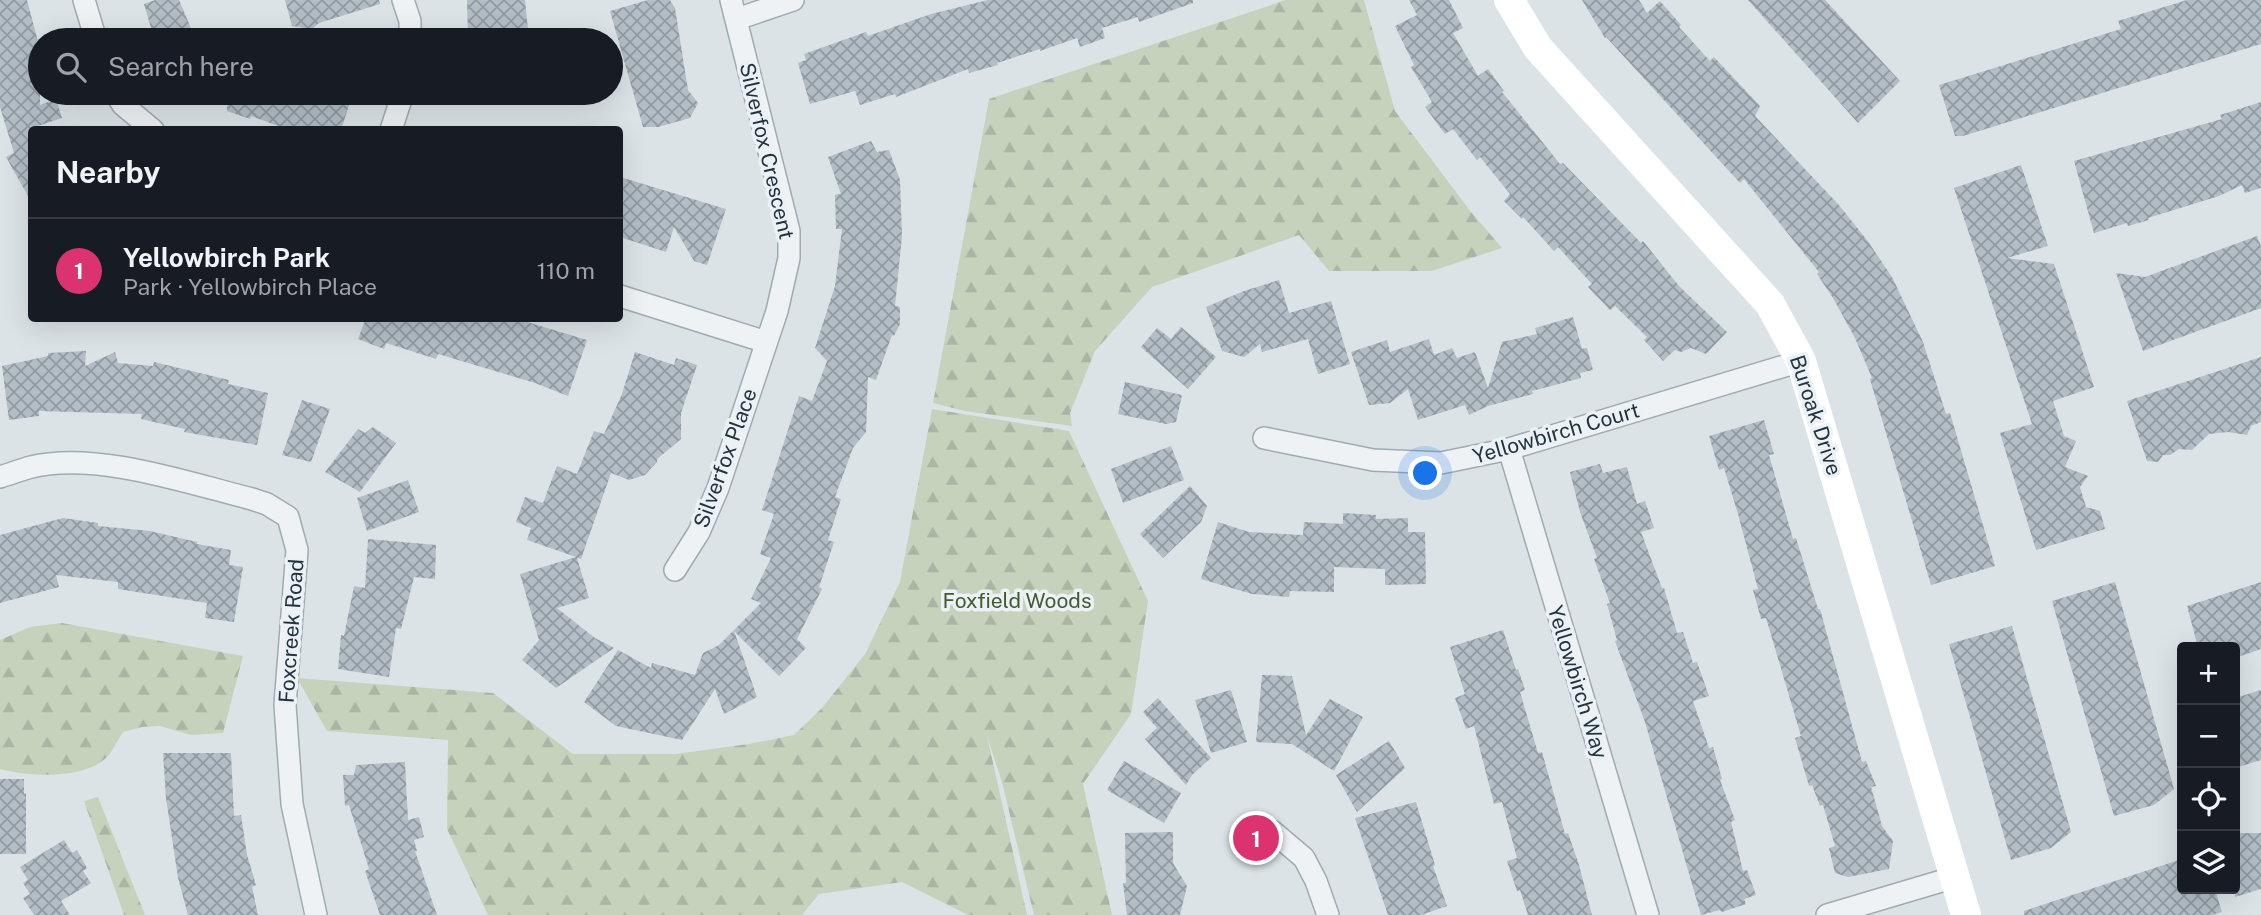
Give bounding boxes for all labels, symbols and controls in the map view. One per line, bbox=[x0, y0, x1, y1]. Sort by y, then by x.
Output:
search box bbox=[28, 28, 623, 105]
icon: search bbox=[52, 48, 90, 86]
text: Search here bbox=[108, 51, 254, 82]
street label: Silverfox Crescent bbox=[735, 60, 799, 242]
text: Nearby bbox=[56, 154, 160, 190]
text: Yellowbirch Park bbox=[123, 242, 330, 273]
text: 1 bbox=[74, 257, 84, 284]
text: 110 m bbox=[537, 257, 595, 284]
text: Park · Yellowbirch Place bbox=[123, 273, 377, 300]
street label: Buroak Drive bbox=[1785, 352, 1847, 478]
street label: Silverfox Place bbox=[688, 385, 762, 531]
street label: Yellowbirch Court bbox=[1470, 397, 1642, 469]
your location bbox=[1408, 456, 1442, 490]
street label: Foxcreek Road bbox=[273, 558, 309, 704]
park label: Foxfield Woods bbox=[942, 588, 1092, 613]
street label: Yellowbirch Way bbox=[1543, 602, 1613, 762]
map controls bbox=[2177, 642, 2240, 894]
button: + bbox=[2177, 642, 2240, 705]
button: − bbox=[2177, 705, 2240, 768]
button: locate bbox=[2177, 768, 2240, 831]
pin: 1 bbox=[1233, 812, 1279, 864]
button: layers bbox=[2177, 831, 2240, 894]

